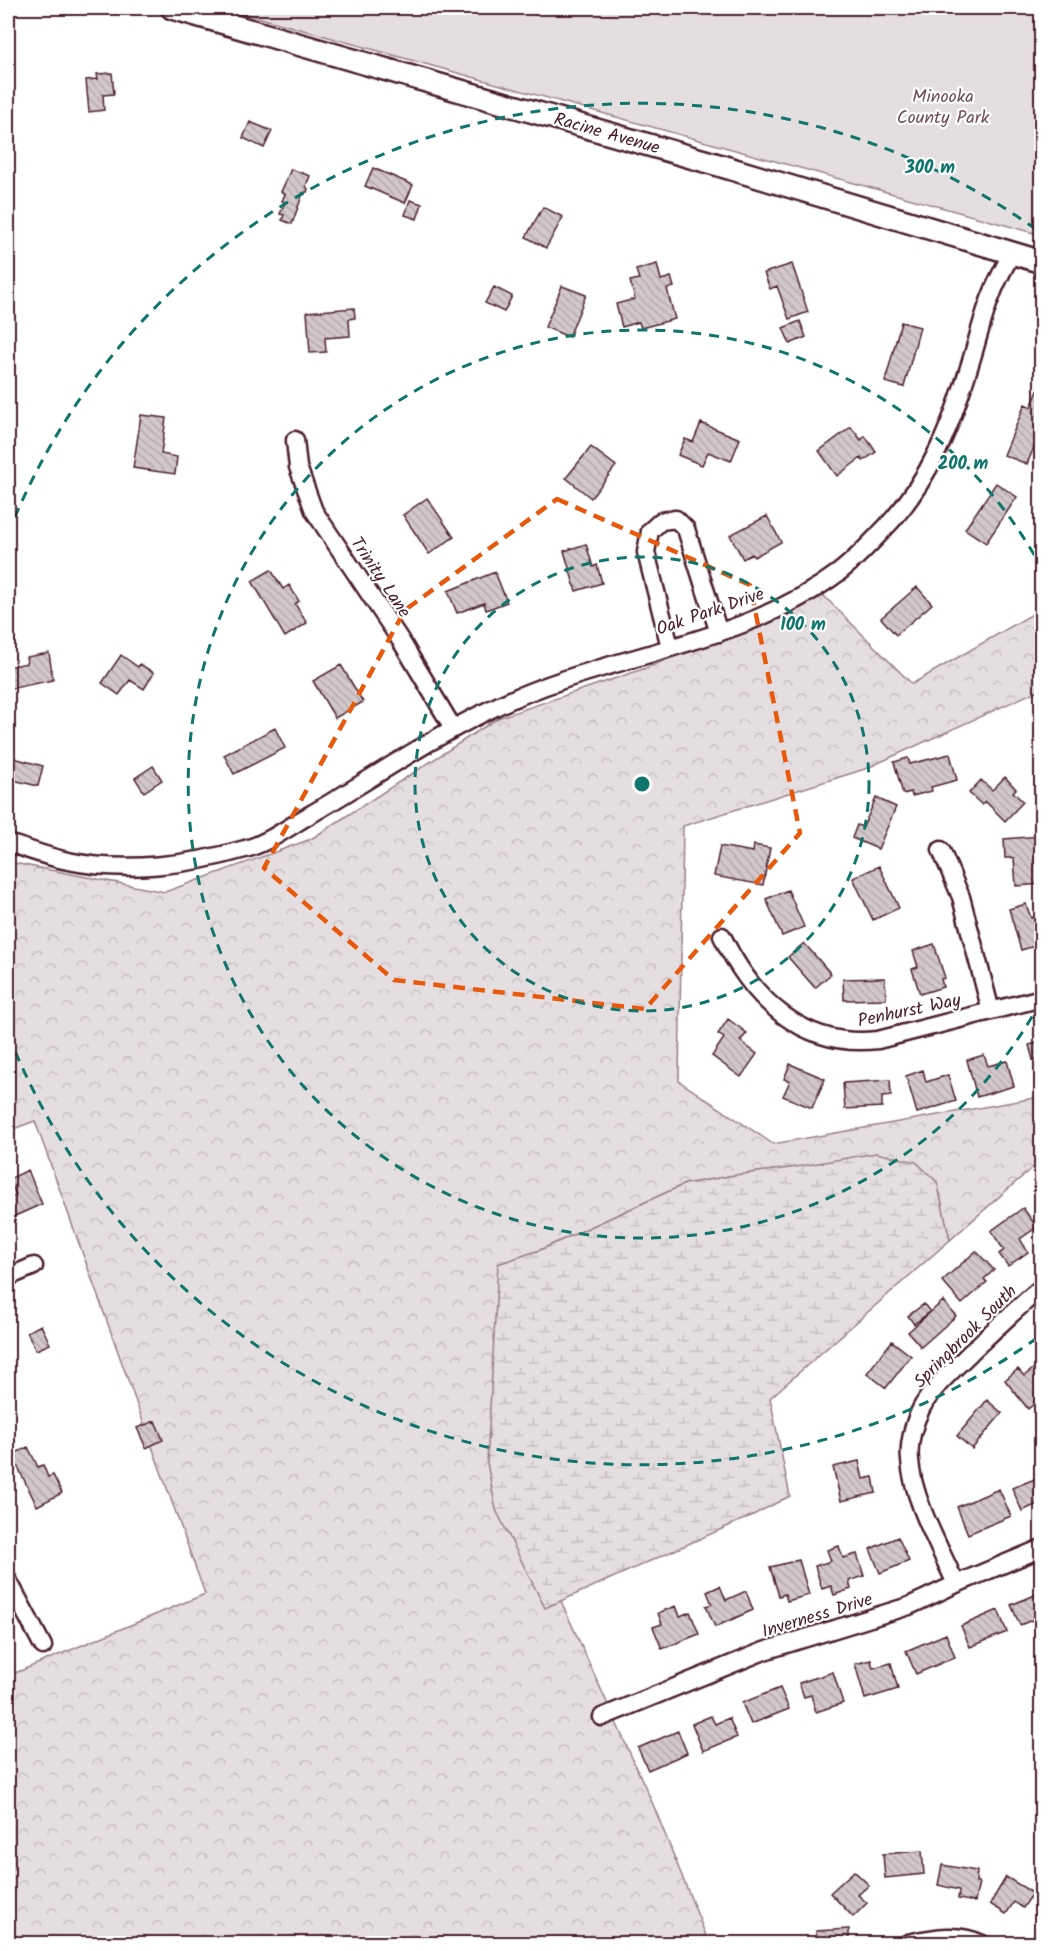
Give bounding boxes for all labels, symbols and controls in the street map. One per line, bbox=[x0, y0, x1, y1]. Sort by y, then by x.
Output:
park label: Minooka County Park bbox=[897, 83, 990, 133]
street label: Racine Avenue bbox=[550, 105, 663, 163]
text: 300 m bbox=[904, 154, 955, 183]
text: 200 m bbox=[938, 450, 989, 479]
street label: Trinity Lane bbox=[342, 531, 418, 624]
street label: Oak Park Drive bbox=[653, 580, 768, 644]
text: 100 m bbox=[780, 611, 826, 640]
centre of rings bbox=[632, 774, 652, 794]
street label: Penhurst Way bbox=[855, 986, 964, 1037]
street label: Springbrook South bbox=[907, 1278, 1025, 1396]
street label: Inverness Drive bbox=[758, 1586, 876, 1647]

